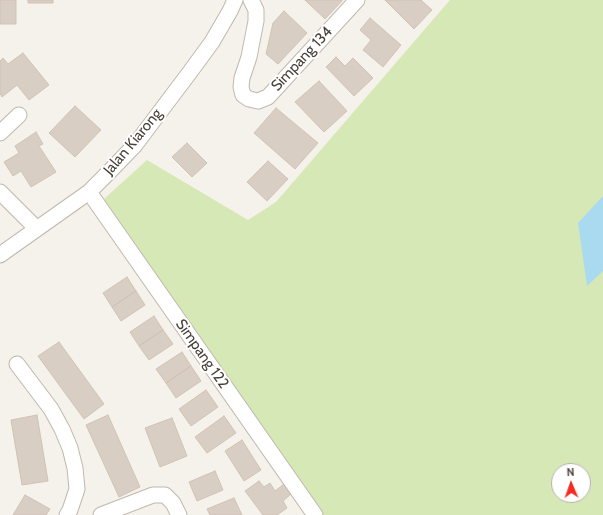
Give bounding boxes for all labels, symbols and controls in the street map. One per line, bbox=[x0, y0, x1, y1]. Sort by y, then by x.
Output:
street label: Simpang 134 bbox=[268, 23, 336, 95]
street label: Jalan Kiarong bbox=[100, 105, 166, 179]
street label: Simpang 122 bbox=[172, 316, 232, 392]
north arrow bbox=[551, 463, 591, 503]
text: N bbox=[566, 465, 575, 479]

